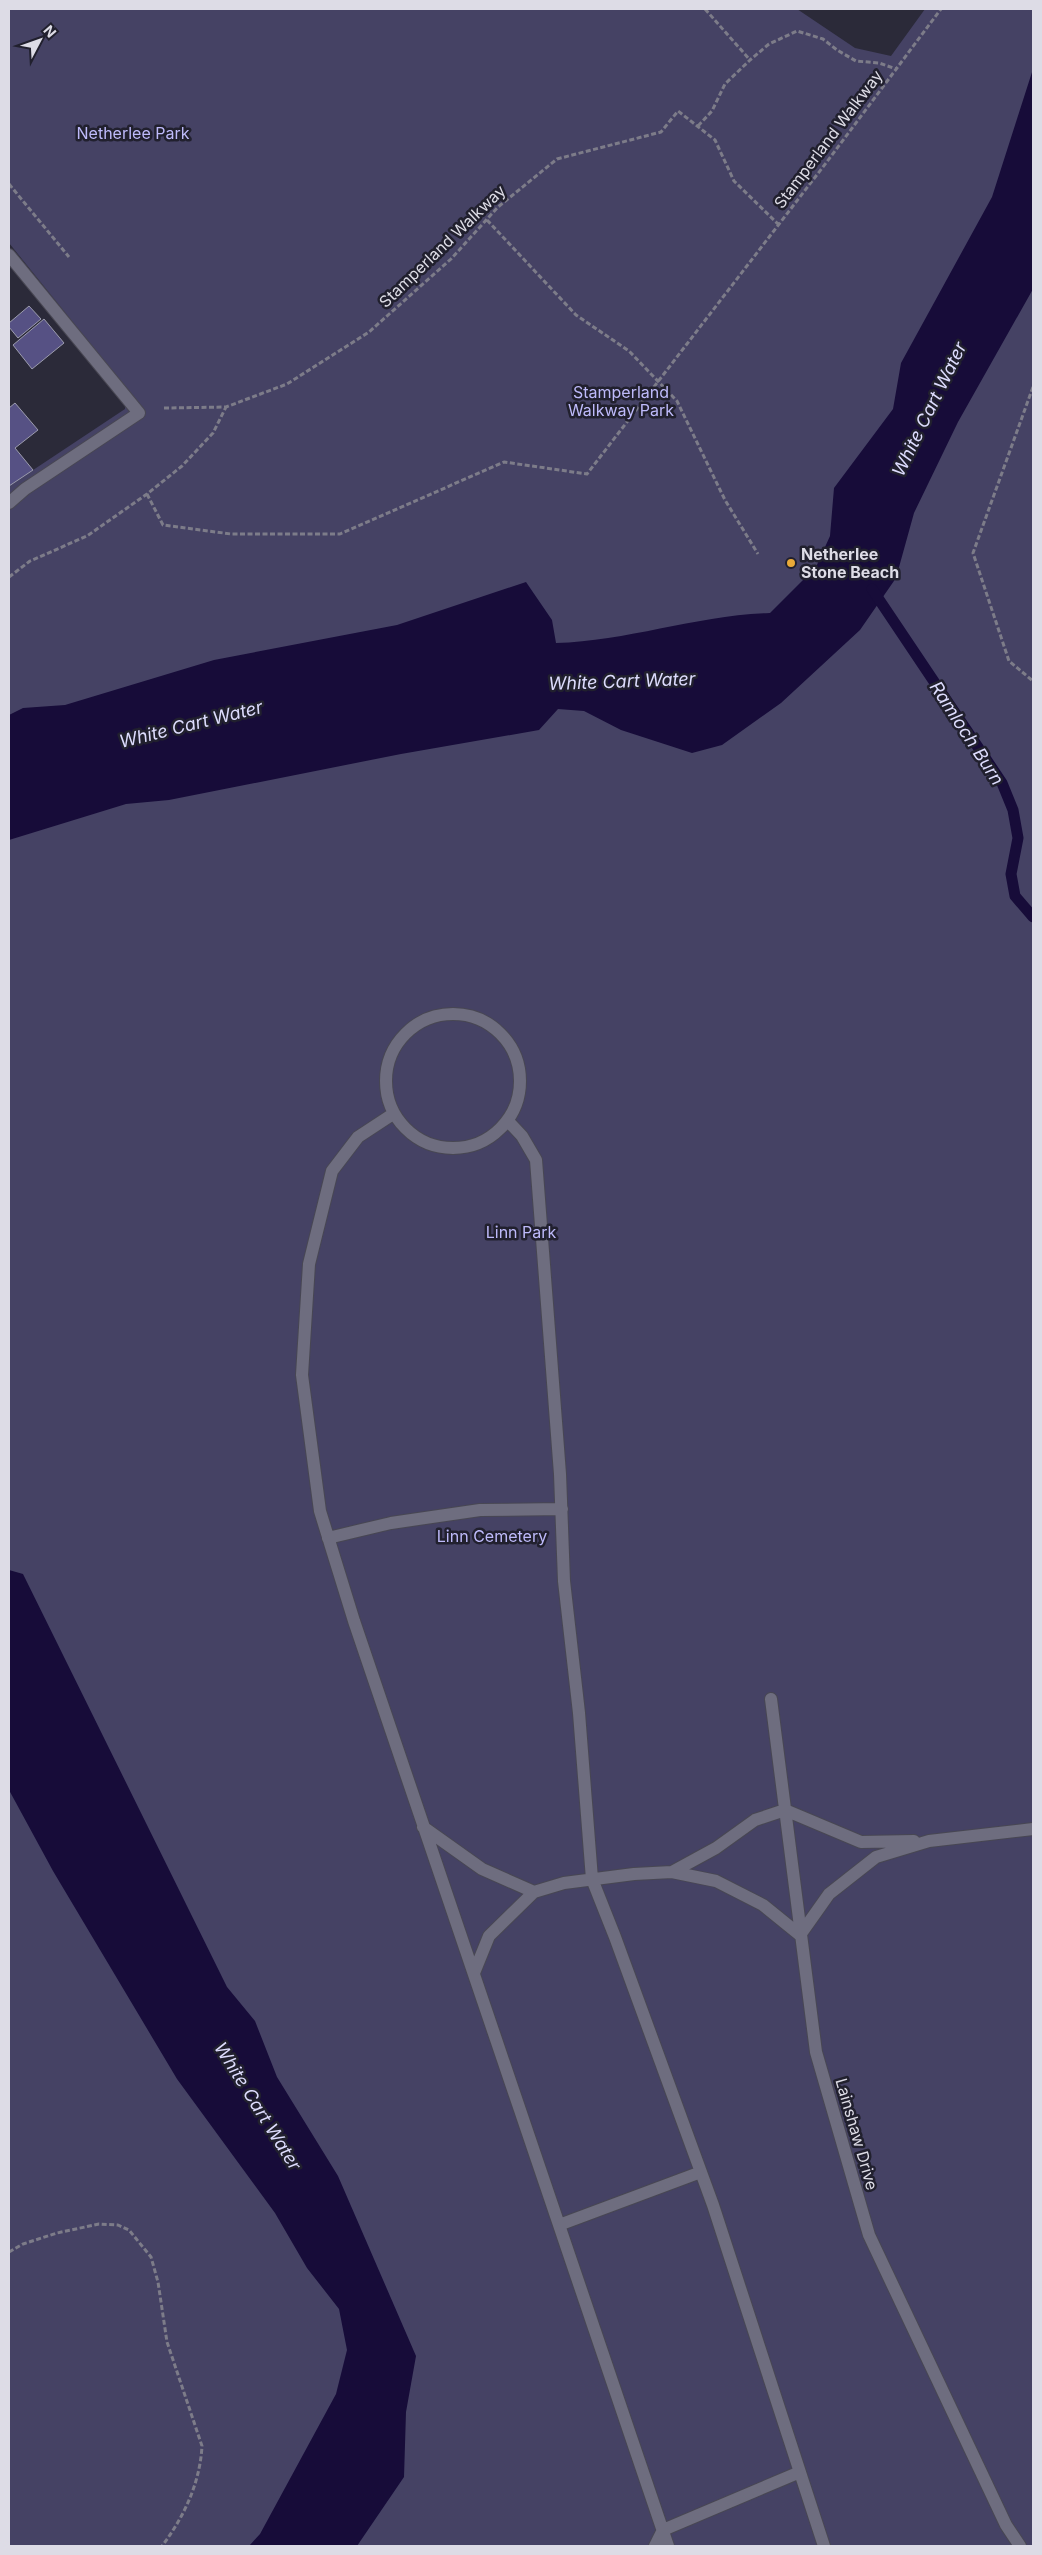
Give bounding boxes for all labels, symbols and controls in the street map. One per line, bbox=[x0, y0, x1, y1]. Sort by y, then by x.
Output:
north arrow bbox=[15, 15, 65, 65]
text: N bbox=[40, 22, 60, 41]
street label: Stamperland Walkway bbox=[769, 66, 887, 212]
park label: Netherlee Park bbox=[77, 123, 190, 143]
street label: Stamperland Walkway bbox=[375, 180, 509, 312]
water label: White Cart Water bbox=[887, 337, 971, 480]
park label: Stamperland Walkway Park bbox=[568, 382, 674, 420]
place label: Netherlee Stone Beach bbox=[801, 544, 899, 582]
marker: Netherlee Stone Beach bbox=[785, 557, 797, 569]
water label: White Cart Water bbox=[548, 668, 697, 694]
water label: Ramloch Burn bbox=[926, 677, 1008, 789]
water label: White Cart Water bbox=[117, 696, 266, 752]
park label: Linn Park bbox=[486, 1222, 557, 1242]
park label: Linn Cemetery bbox=[437, 1526, 547, 1546]
water label: White Cart Water bbox=[210, 2038, 306, 2175]
street label: Lainshaw Drive bbox=[831, 2076, 883, 2192]

